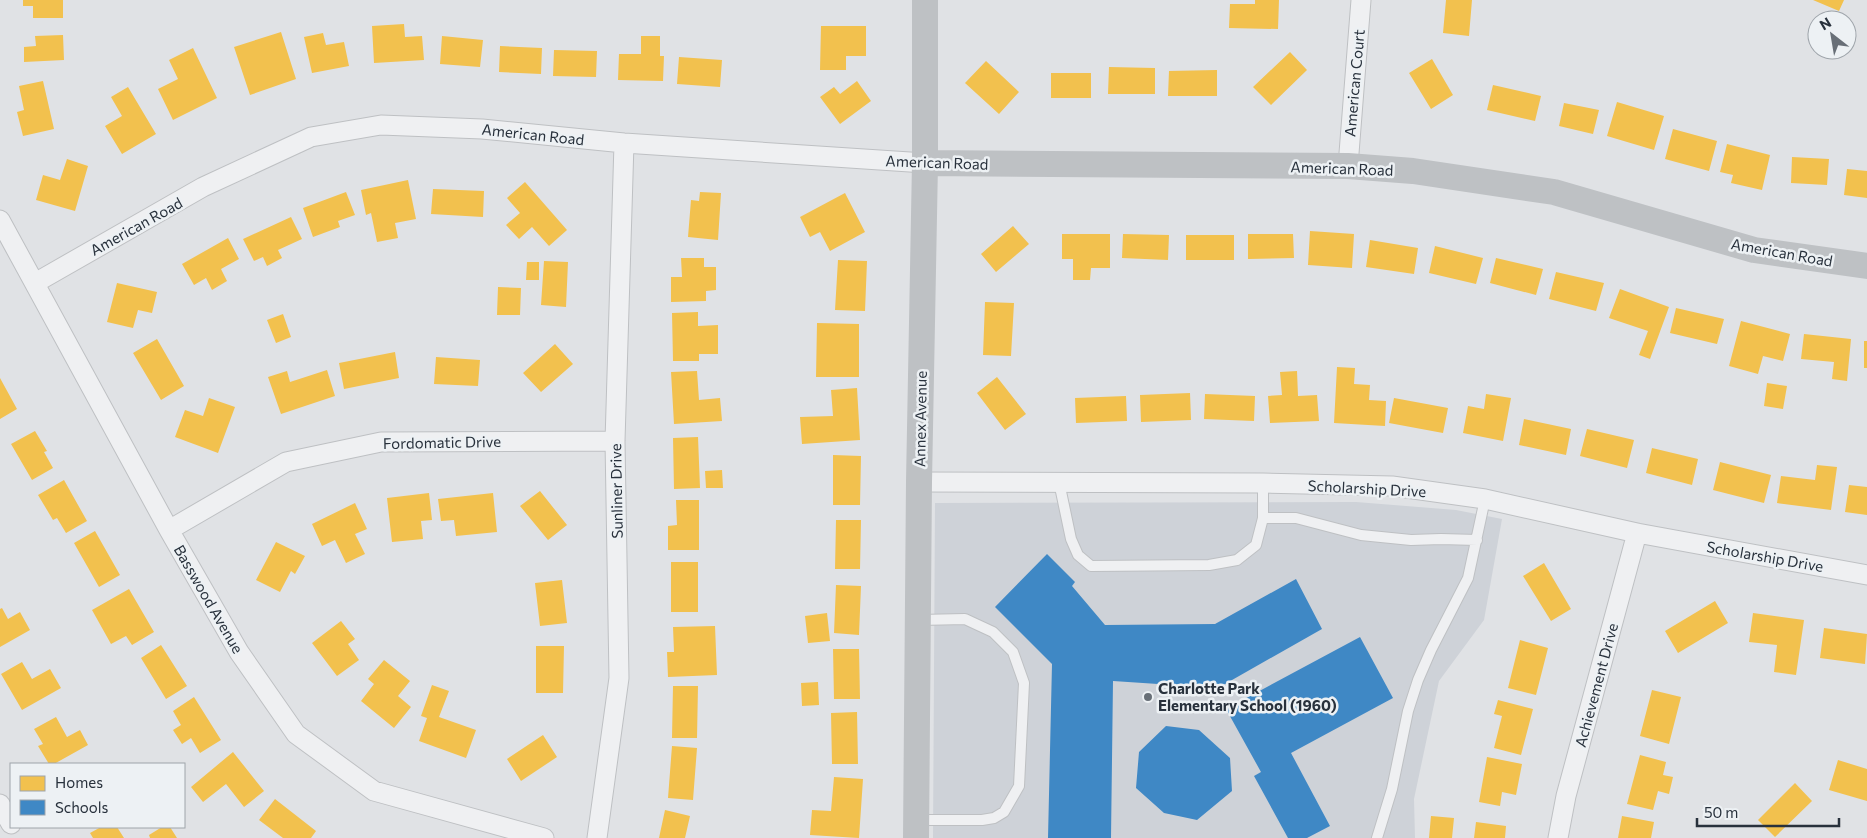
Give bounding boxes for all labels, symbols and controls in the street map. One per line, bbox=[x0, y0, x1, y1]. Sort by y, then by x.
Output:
north arrow bbox=[1807, 10, 1857, 60]
text: N bbox=[1816, 13, 1834, 33]
street label: American Court bbox=[1340, 29, 1368, 137]
street label: American Road bbox=[481, 120, 585, 148]
street label: American Road bbox=[885, 151, 989, 173]
street label: American Road bbox=[1290, 157, 1394, 179]
street label: American Road bbox=[87, 193, 185, 259]
street label: American Road bbox=[1730, 234, 1834, 270]
street label: Annex Avenue bbox=[910, 371, 930, 467]
street label: Fordomatic Drive bbox=[383, 432, 501, 452]
street label: Sunliner Drive bbox=[606, 443, 626, 539]
street label: Scholarship Drive bbox=[1307, 476, 1427, 500]
street label: Scholarship Drive bbox=[1705, 537, 1825, 575]
street label: Basswood Avenue bbox=[171, 542, 247, 656]
street label: Achievement Drive bbox=[1571, 621, 1621, 749]
place label: Charlotte Park Elementary School (1960) bbox=[1158, 679, 1337, 714]
marker: Charlotte Park Elementary School (1960) bbox=[1142, 691, 1154, 703]
legend bbox=[10, 763, 185, 828]
text: Homes bbox=[55, 773, 103, 791]
scale bar bbox=[1697, 796, 1840, 828]
text: Schools bbox=[55, 798, 109, 816]
text: 50 m bbox=[1704, 803, 1738, 821]

